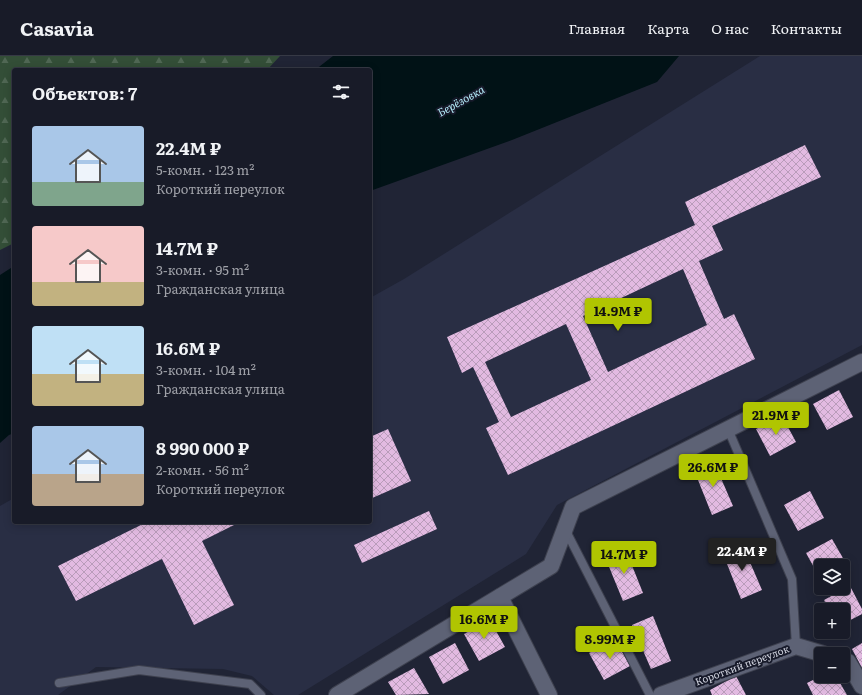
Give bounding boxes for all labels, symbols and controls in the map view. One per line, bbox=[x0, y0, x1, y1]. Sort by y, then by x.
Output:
text: Casavia bbox=[20, 14, 94, 42]
text: Главная bbox=[569, 18, 625, 38]
text: Карта bbox=[647, 18, 689, 38]
text: О нас bbox=[711, 18, 749, 38]
text: Контакты bbox=[771, 18, 842, 38]
text: Объектов: 7 bbox=[32, 80, 137, 105]
water label: Берёзовка bbox=[434, 80, 488, 120]
icon: filters bbox=[330, 81, 352, 103]
text: 22.4M ₽ bbox=[156, 135, 221, 160]
icon: home bbox=[64, 142, 112, 190]
text: 5-комн. · 123 m² bbox=[156, 160, 254, 179]
text: Короткий переулок bbox=[156, 179, 285, 198]
text: 14.7M ₽ bbox=[156, 235, 218, 260]
icon: home bbox=[64, 242, 112, 290]
text: 3-комн. · 95 m² bbox=[156, 260, 249, 279]
text: Гражданская улица bbox=[156, 279, 285, 298]
pin: 14.9M ₽ bbox=[581, 298, 655, 332]
text: 14.9M ₽ bbox=[594, 301, 642, 320]
text: 16.6M ₽ bbox=[156, 335, 220, 360]
icon: home bbox=[64, 342, 112, 390]
text: 3-комн. · 104 m² bbox=[156, 360, 256, 379]
text: Гражданская улица bbox=[156, 379, 285, 398]
pin: 21.9M ₽ bbox=[739, 402, 813, 436]
text: 21.9M ₽ bbox=[752, 405, 800, 424]
text: 8 990 000 ₽ bbox=[156, 435, 249, 460]
icon: home bbox=[64, 442, 112, 490]
pin: 26.6M ₽ bbox=[676, 454, 750, 488]
text: 26.6M ₽ bbox=[688, 457, 738, 476]
text: 2-комн. · 56 m² bbox=[156, 460, 249, 479]
text: Короткий переулок bbox=[156, 479, 285, 498]
pin: 22.4M ₽ bbox=[705, 538, 779, 572]
pin: 14.7M ₽ bbox=[587, 541, 661, 575]
text: 22.4M ₽ bbox=[717, 541, 767, 560]
text: 14.7M ₽ bbox=[600, 544, 648, 563]
map controls bbox=[814, 559, 850, 683]
button: layers bbox=[814, 559, 850, 595]
button: + bbox=[814, 603, 850, 639]
pin: 16.6M ₽ bbox=[447, 606, 521, 640]
text: 16.6M ₽ bbox=[460, 609, 508, 628]
pin: 8.99M ₽ bbox=[573, 626, 647, 660]
text: 8.99M ₽ bbox=[584, 629, 636, 648]
street label: Короткий переулок bbox=[693, 641, 791, 689]
button: − bbox=[814, 647, 850, 683]

